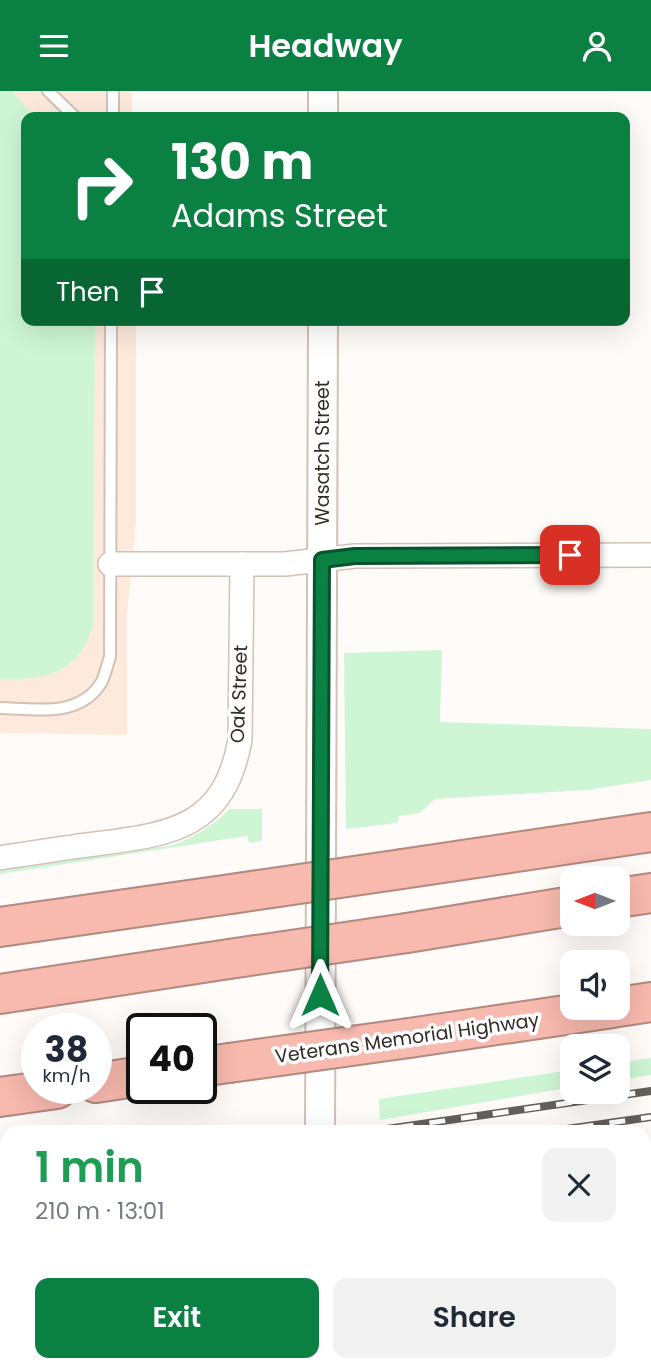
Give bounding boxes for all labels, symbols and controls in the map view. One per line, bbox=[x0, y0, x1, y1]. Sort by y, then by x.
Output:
text: Headway bbox=[248, 23, 403, 68]
icon: menu bbox=[35, 27, 73, 65]
icon: person bbox=[578, 27, 616, 65]
text: 130 m bbox=[171, 128, 313, 196]
icon: right bbox=[56, 140, 147, 231]
text: Adams Street bbox=[171, 193, 388, 238]
icon: arrive bbox=[133, 273, 171, 311]
text: Then bbox=[56, 274, 119, 310]
street label: Wasatch Street bbox=[309, 380, 336, 526]
pin bbox=[540, 525, 600, 585]
icon: arrive bbox=[551, 536, 589, 574]
street label: Oak Street bbox=[224, 644, 254, 744]
north arrow bbox=[560, 866, 630, 936]
map controls bbox=[560, 866, 630, 1104]
button: sound bbox=[560, 950, 630, 1020]
position arrow bbox=[283, 958, 357, 1032]
street label: Veterans Memorial Highway bbox=[273, 1006, 541, 1070]
speed limit sign: 40 bbox=[126, 1013, 217, 1104]
text: 38 bbox=[45, 1025, 88, 1074]
button: layers bbox=[560, 1034, 630, 1104]
text: km/h bbox=[43, 1063, 90, 1088]
text: 1 min bbox=[35, 1138, 144, 1197]
button: close bbox=[542, 1148, 616, 1222]
text: 210 m · 13:01 bbox=[35, 1195, 165, 1227]
button: Exit bbox=[35, 1278, 319, 1358]
button: Share bbox=[333, 1278, 616, 1358]

